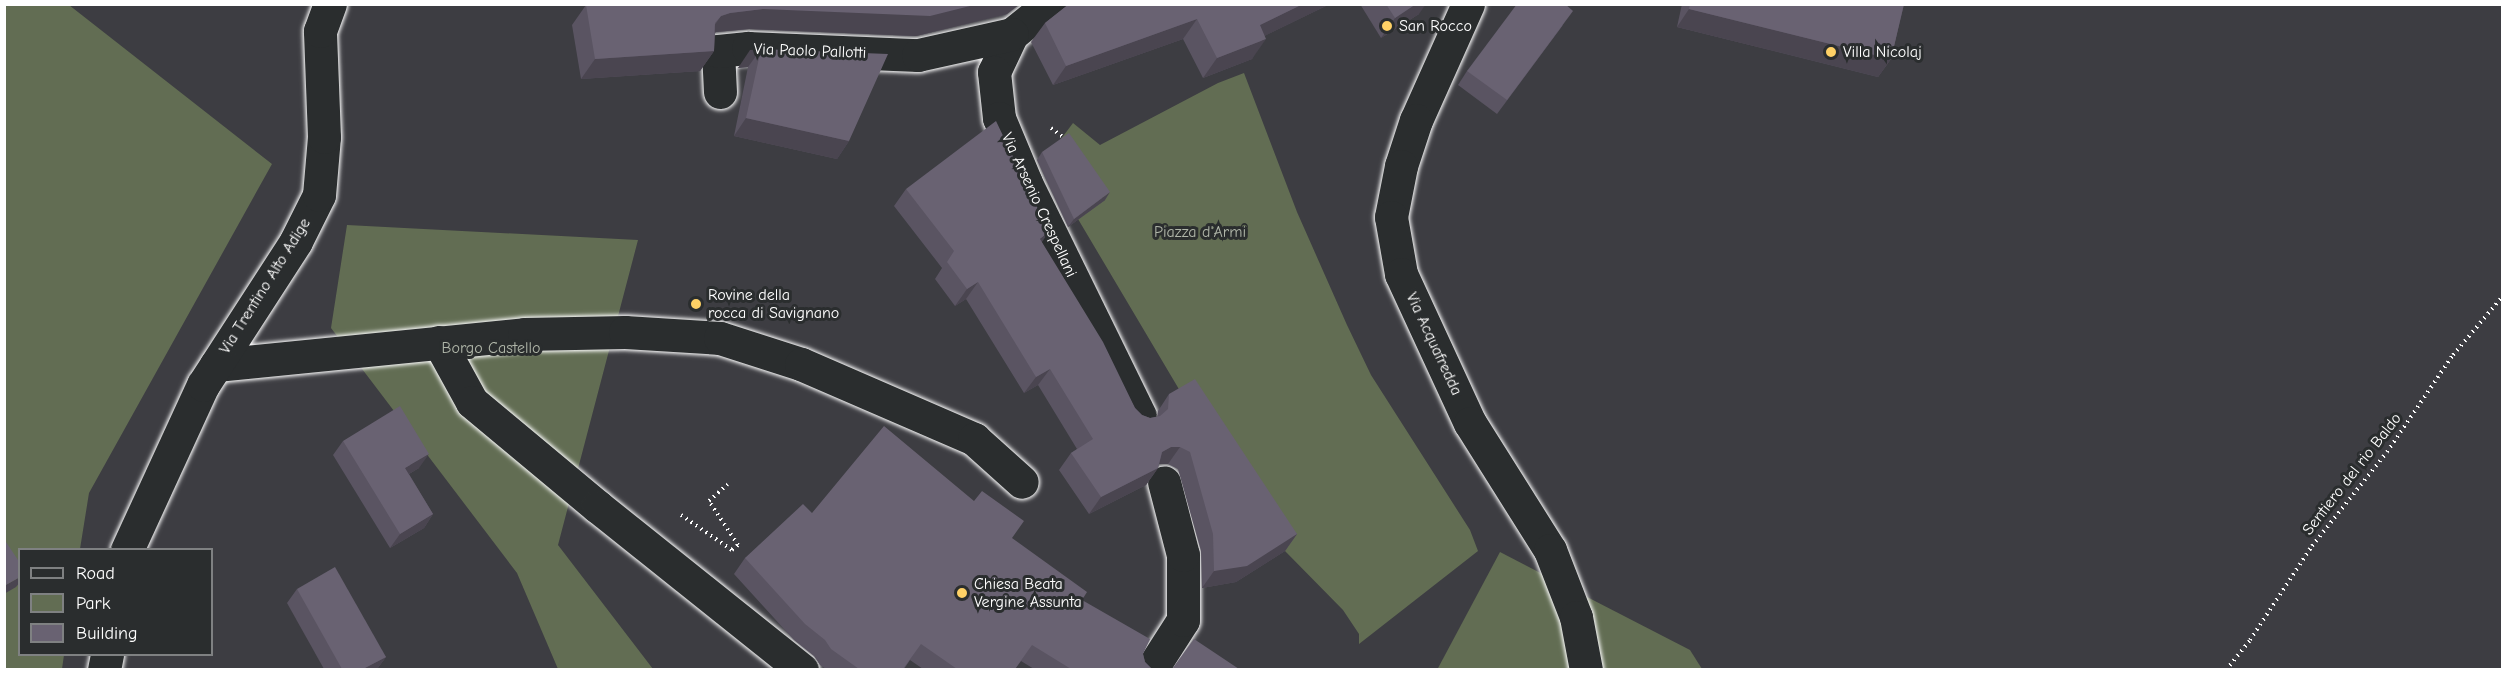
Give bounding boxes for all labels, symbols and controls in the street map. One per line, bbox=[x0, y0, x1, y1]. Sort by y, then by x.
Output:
place label: San Rocco bbox=[1399, 16, 1472, 36]
marker: San Rocco bbox=[1380, 19, 1394, 33]
street label: Via Paolo Pallotti bbox=[753, 39, 867, 63]
place label: Villa Nicolaj bbox=[1843, 42, 1922, 62]
marker: Villa Nicolaj bbox=[1824, 45, 1838, 59]
street label: Via Arsenio Crespellani bbox=[997, 130, 1081, 280]
street label: Via Trentino Alto Adige bbox=[215, 215, 315, 357]
park label: Piazza d'Armi bbox=[1154, 222, 1246, 242]
place label: Rovine della rocca di Savignano bbox=[708, 285, 839, 323]
street label: Via Acquafredda bbox=[1402, 290, 1466, 398]
marker: Rovine della rocca di Savignano bbox=[689, 297, 703, 311]
park label: Borgo Castello bbox=[442, 338, 540, 358]
street label: Sentiero del rio Baldo bbox=[2298, 409, 2406, 539]
legend bbox=[18, 548, 213, 656]
text: Road bbox=[76, 563, 115, 584]
place label: Chiesa Beata Vergine Assunta bbox=[974, 574, 1082, 612]
marker: Chiesa Beata Vergine Assunta bbox=[955, 586, 969, 600]
text: Park bbox=[76, 593, 110, 614]
text: Building bbox=[76, 623, 138, 644]

